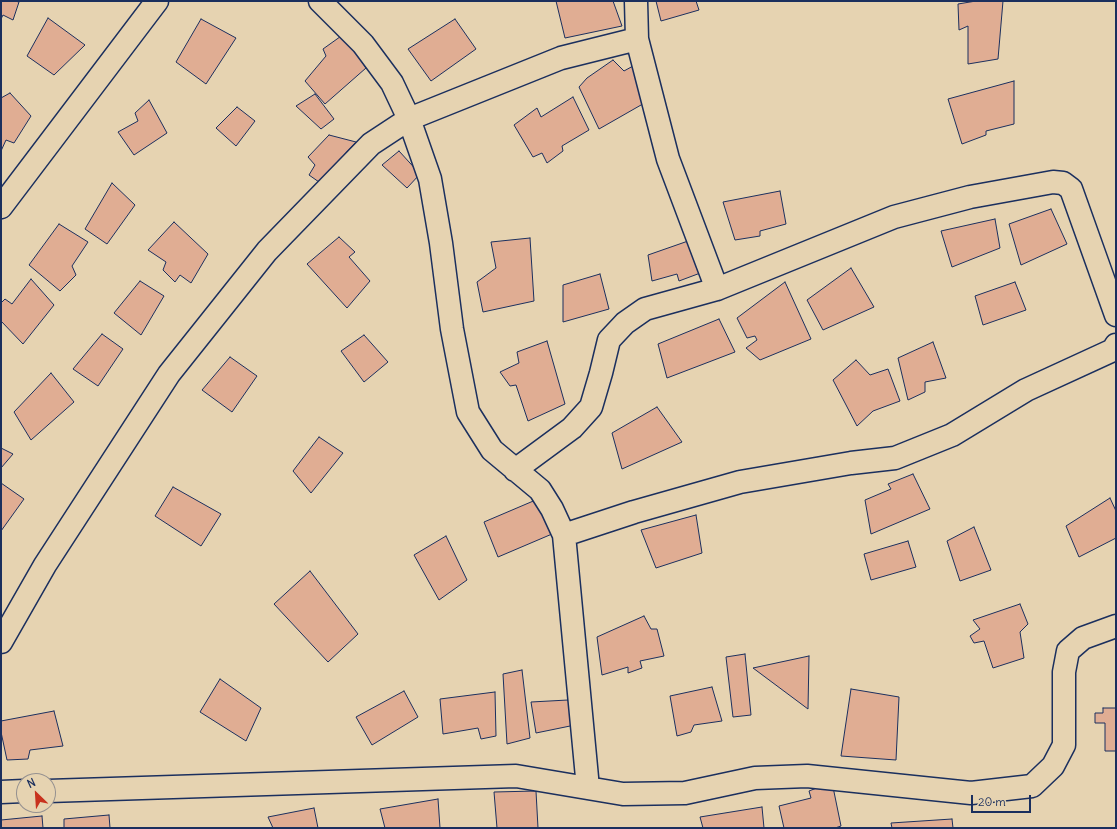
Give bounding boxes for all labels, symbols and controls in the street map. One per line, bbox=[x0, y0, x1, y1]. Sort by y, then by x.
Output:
north arrow bbox=[16, 773, 56, 813]
text: N bbox=[25, 775, 38, 791]
scale bar bbox=[973, 787, 1033, 813]
text: 20 m bbox=[978, 794, 1006, 809]

